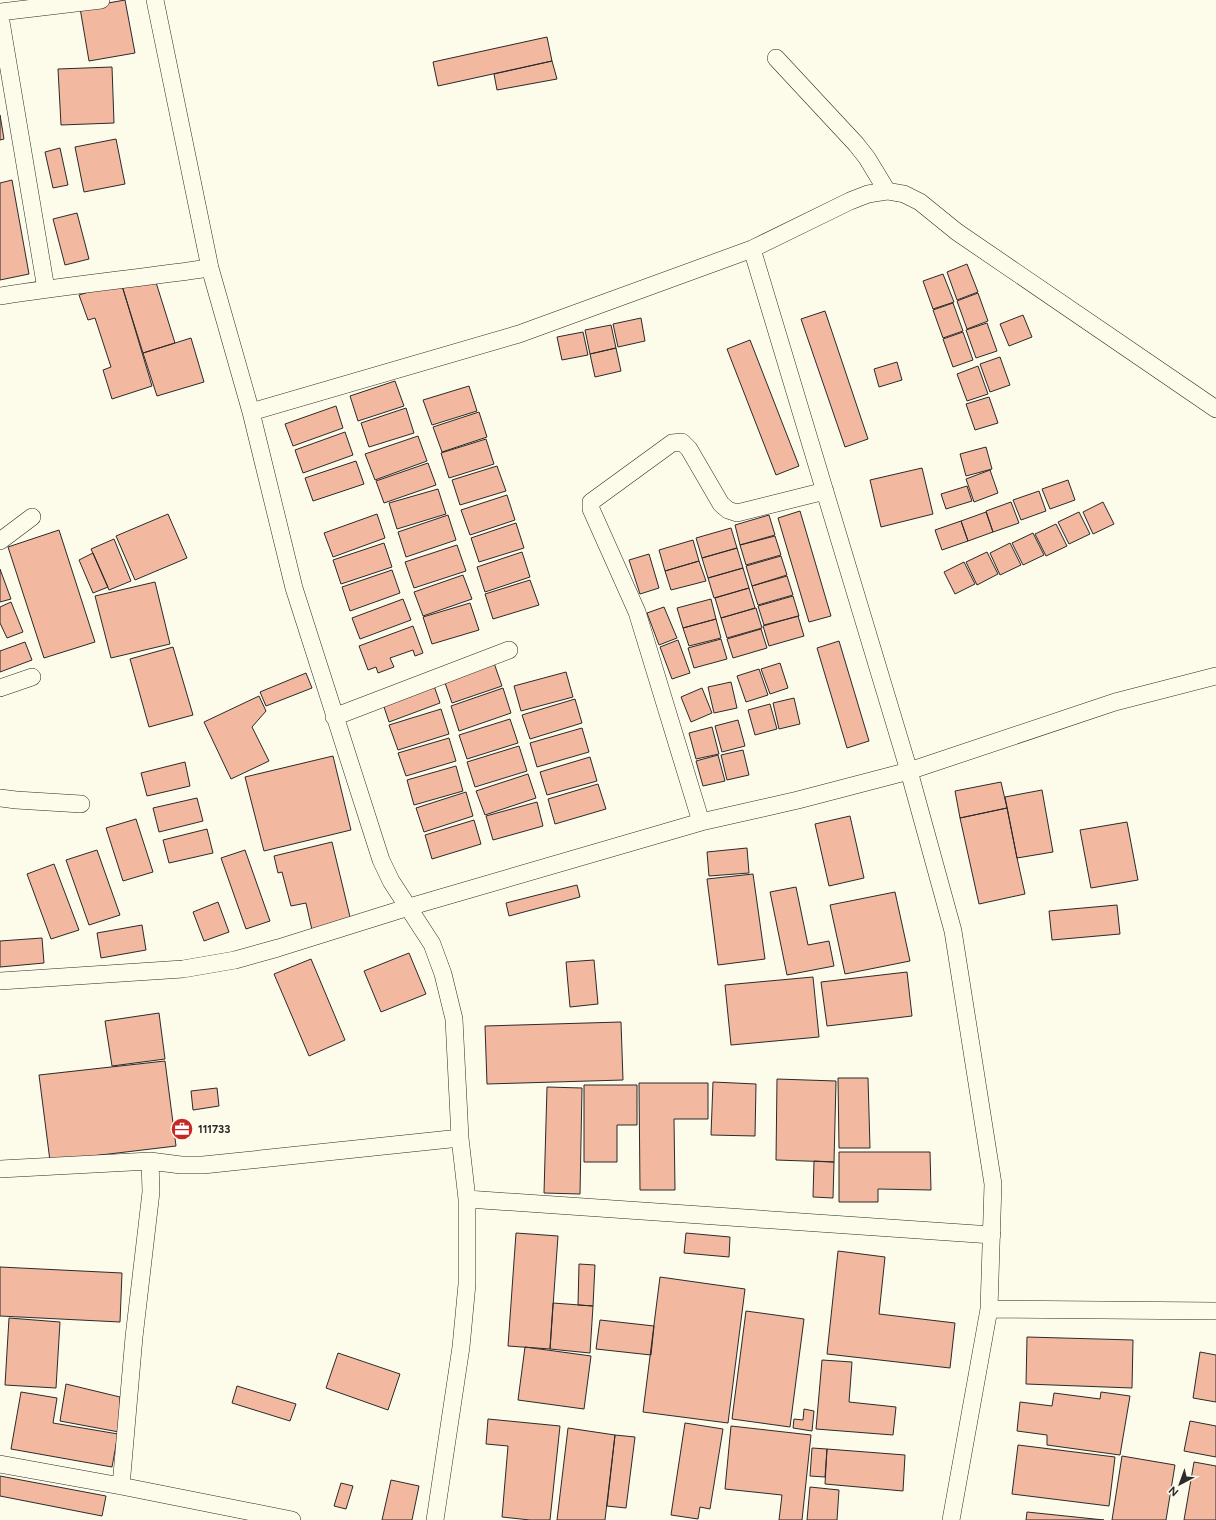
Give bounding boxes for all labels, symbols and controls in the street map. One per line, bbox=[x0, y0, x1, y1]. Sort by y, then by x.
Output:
office icon: 111733 bbox=[169, 1116, 195, 1142]
place label: 111733 bbox=[198, 1123, 230, 1136]
north arrow bbox=[1160, 1464, 1200, 1504]
text: N bbox=[1166, 1483, 1181, 1499]

